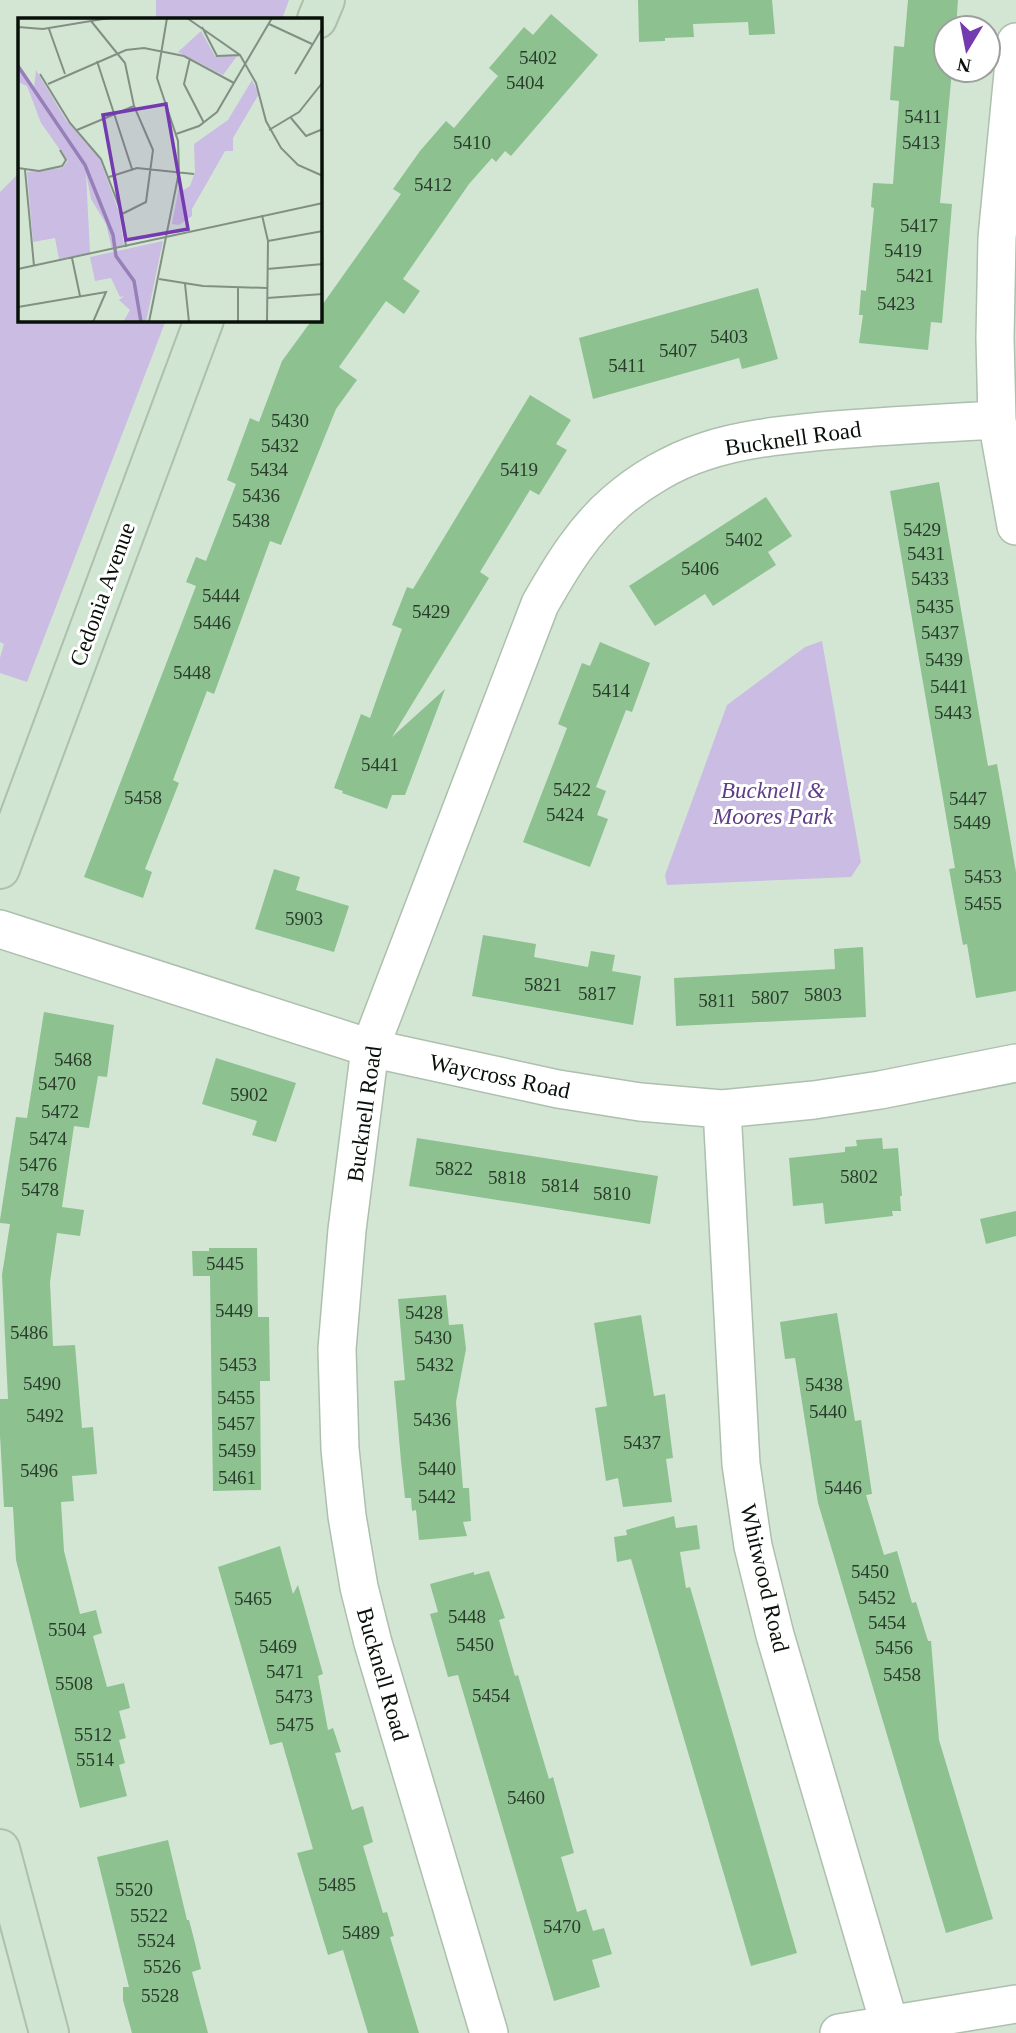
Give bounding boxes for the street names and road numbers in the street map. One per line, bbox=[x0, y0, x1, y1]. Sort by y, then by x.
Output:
street label: Bucknell Road bbox=[723, 416, 863, 460]
street label: Cedonia Avenue bbox=[65, 519, 140, 669]
street label: Bucknell Road bbox=[343, 1044, 386, 1184]
street label: Waycross Road bbox=[427, 1049, 573, 1104]
street label: Whitwood Road bbox=[735, 1502, 794, 1655]
street label: Bucknell Road bbox=[352, 1605, 414, 1744]

